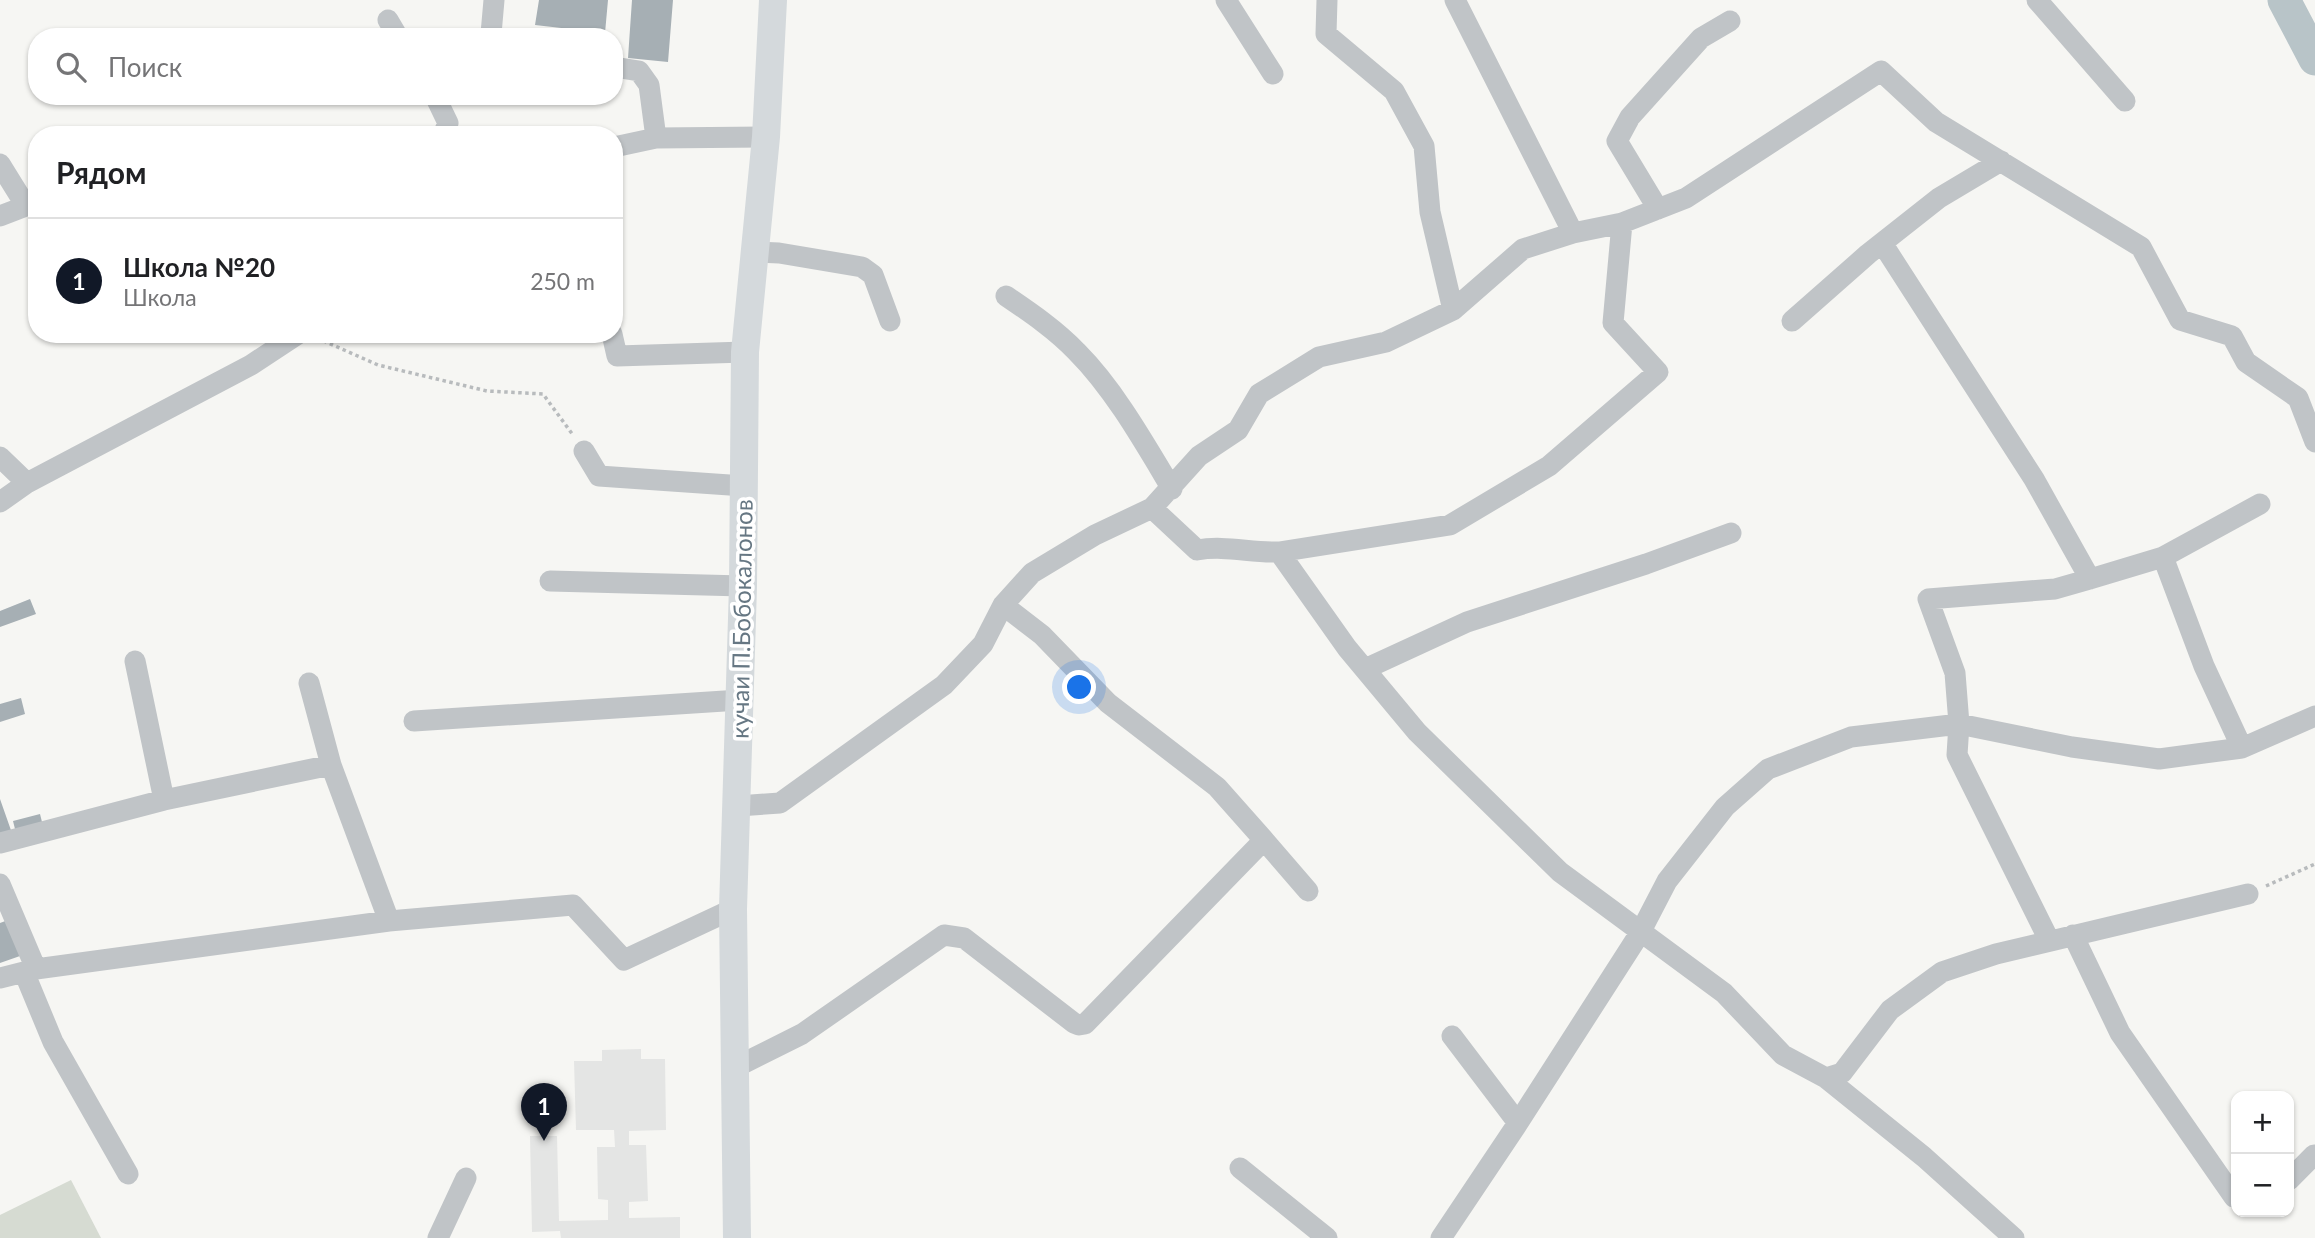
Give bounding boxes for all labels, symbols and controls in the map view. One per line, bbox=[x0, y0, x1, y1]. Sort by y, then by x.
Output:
search box bbox=[28, 28, 623, 105]
icon: search bbox=[52, 48, 90, 86]
text: Поиск bbox=[108, 51, 182, 83]
text: Рядом bbox=[56, 154, 146, 190]
text: Школа №20 bbox=[123, 251, 275, 283]
text: 1 bbox=[72, 267, 86, 295]
text: 250 m bbox=[530, 267, 595, 295]
text: Школа bbox=[123, 283, 197, 311]
street label: кучаи П.Бобокалонов bbox=[724, 499, 758, 739]
your location bbox=[1062, 670, 1096, 704]
pin: 1 bbox=[521, 1083, 567, 1141]
map controls bbox=[2231, 1091, 2294, 1217]
button: + bbox=[2231, 1091, 2294, 1154]
button: − bbox=[2231, 1154, 2294, 1217]

